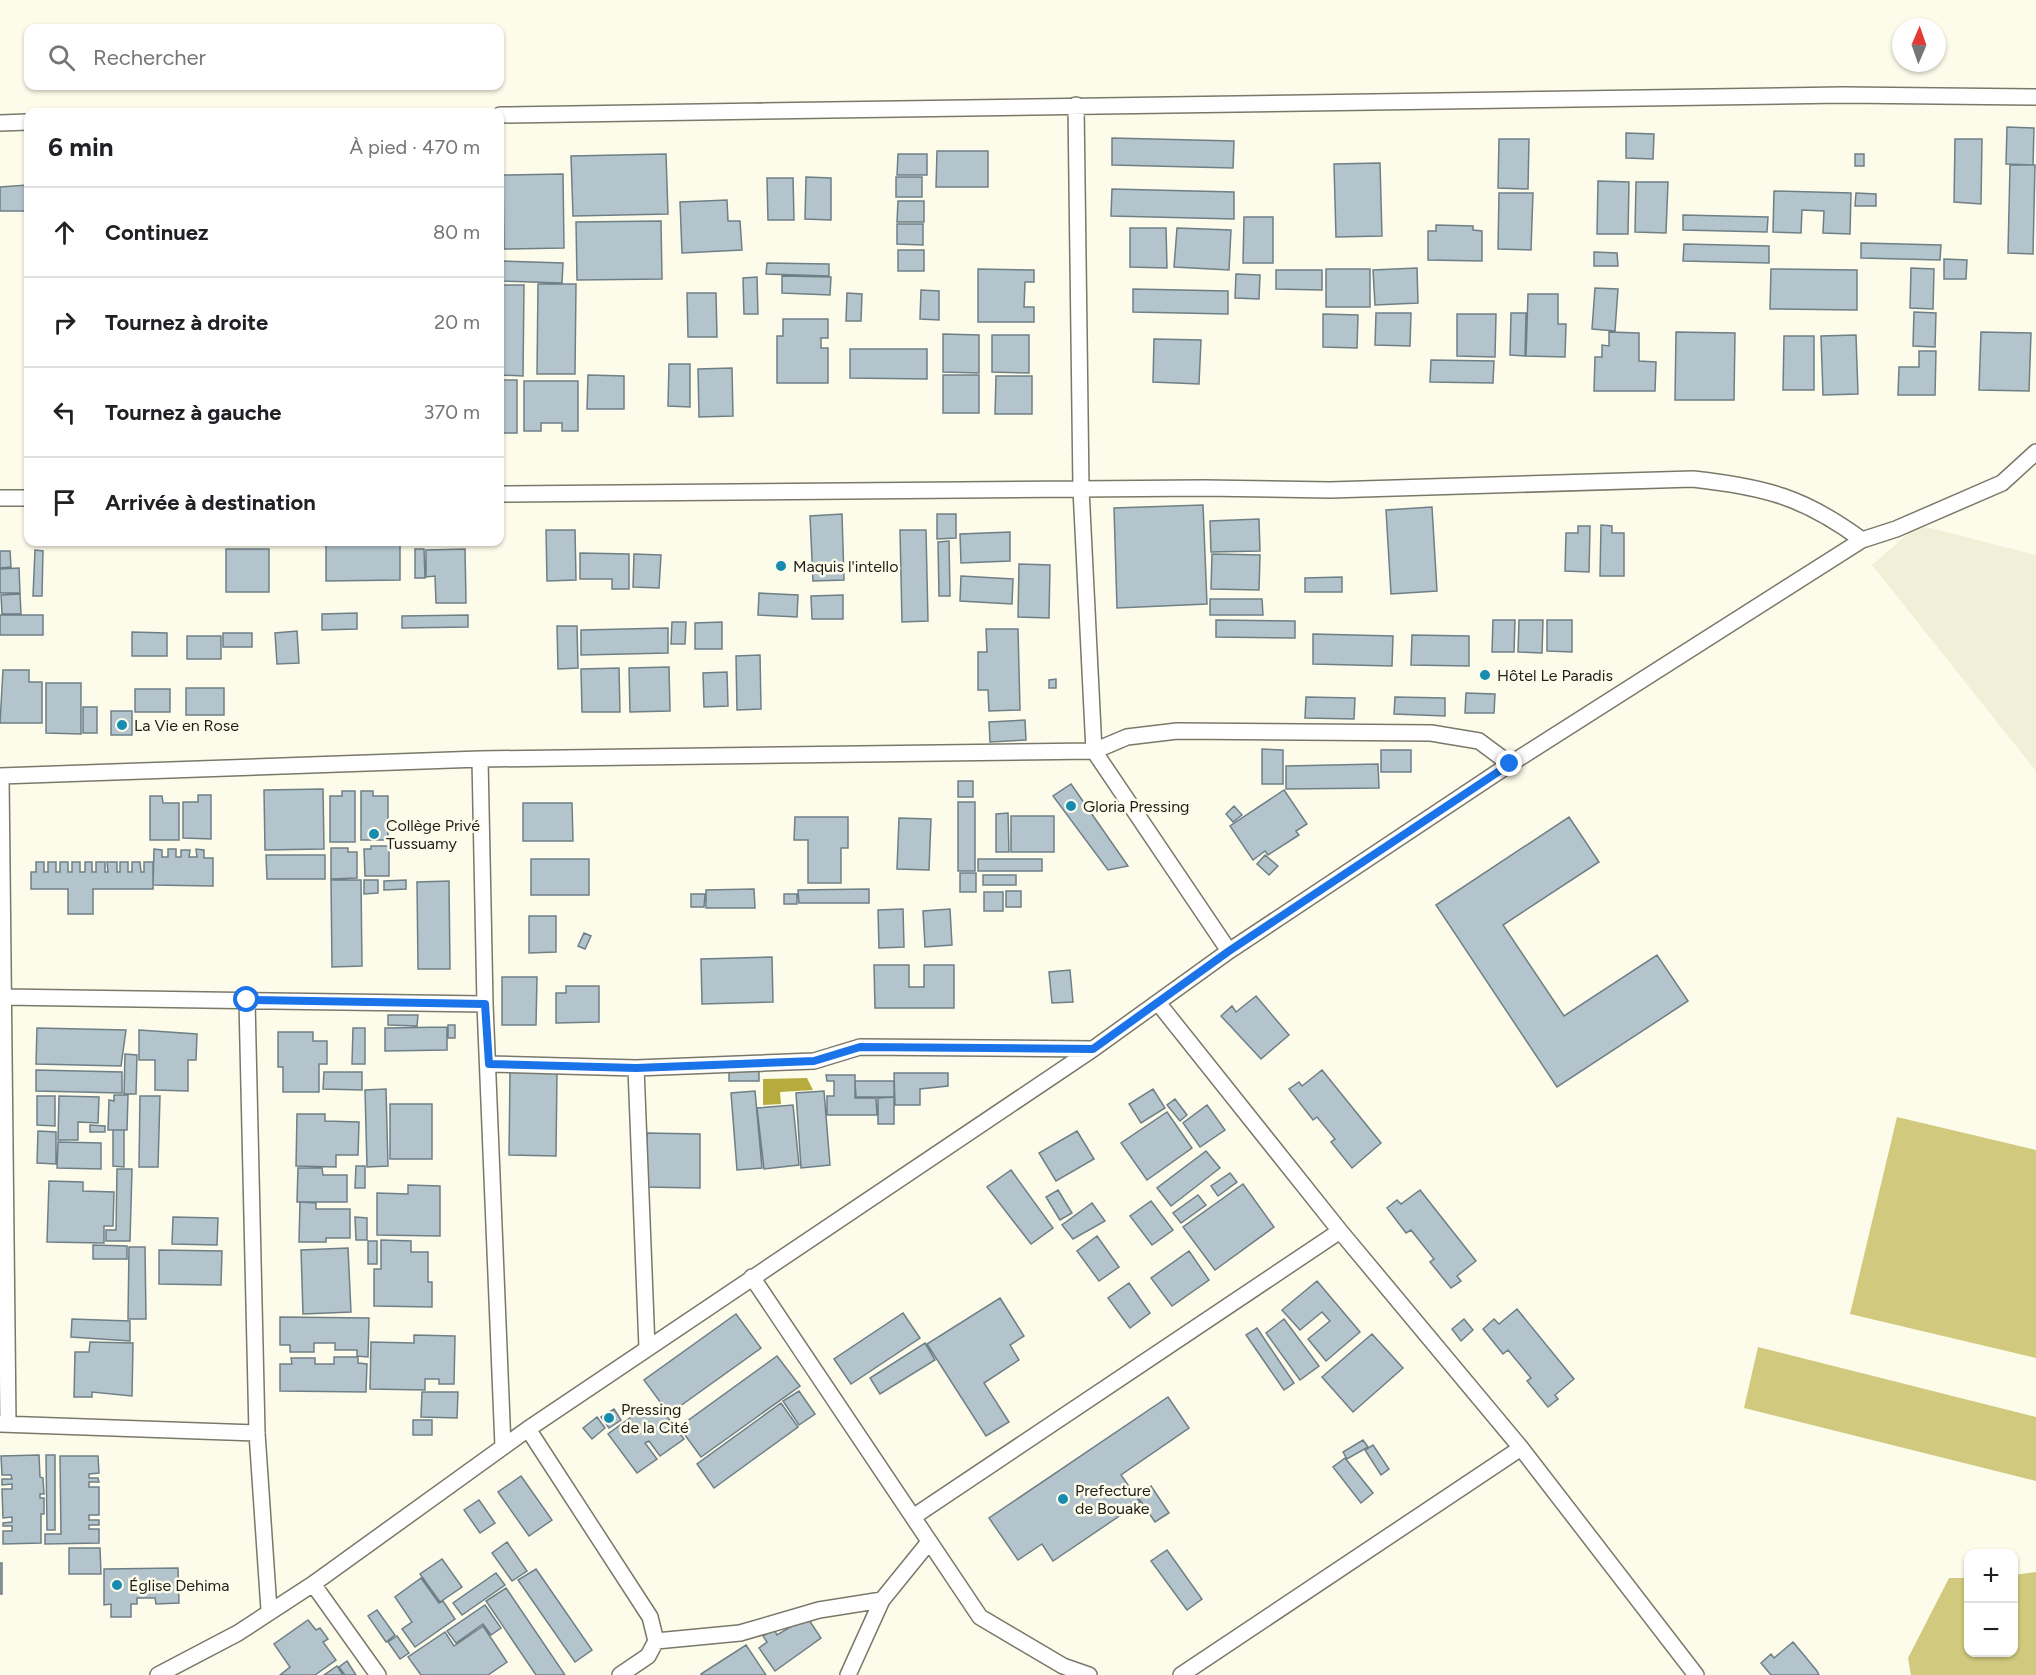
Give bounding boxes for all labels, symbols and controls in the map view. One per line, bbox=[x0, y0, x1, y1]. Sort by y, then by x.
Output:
north arrow bbox=[1892, 18, 1946, 72]
search box bbox=[24, 24, 504, 90]
icon: search bbox=[45, 41, 78, 74]
text: Rechercher bbox=[93, 44, 206, 71]
text: 6 min bbox=[48, 131, 114, 163]
text: À pied · 470 m bbox=[350, 135, 480, 159]
icon: ahead bbox=[48, 216, 81, 249]
text: Continuez bbox=[105, 219, 209, 246]
text: 80 m bbox=[433, 220, 480, 244]
icon: right bbox=[48, 306, 81, 339]
text: Tournez à droite bbox=[105, 309, 268, 336]
text: 20 m bbox=[434, 310, 480, 334]
icon: left bbox=[48, 396, 81, 429]
text: Tournez à gauche bbox=[105, 399, 281, 426]
text: 370 m bbox=[424, 400, 480, 424]
icon: arrive bbox=[48, 486, 81, 519]
text: Arrivée à destination bbox=[105, 489, 316, 516]
place label: Maquis l'intello bbox=[793, 557, 898, 576]
marker: Maquis l'intello bbox=[774, 559, 788, 573]
place label: Hôtel Le Paradis bbox=[1497, 666, 1613, 685]
marker: Hôtel Le Paradis bbox=[1478, 668, 1492, 682]
place label: La Vie en Rose bbox=[134, 716, 239, 735]
marker: La Vie en Rose bbox=[115, 718, 129, 732]
route end bbox=[1496, 750, 1522, 776]
place label: Gloria Pressing bbox=[1083, 797, 1189, 816]
marker: Gloria Pressing bbox=[1064, 799, 1078, 813]
place label: Collège Privé Tussuamy bbox=[386, 816, 480, 853]
marker: Collège Privé Tussuamy bbox=[367, 827, 381, 841]
route start bbox=[233, 986, 259, 1012]
place label: Pressing de la Cité bbox=[621, 1400, 689, 1437]
marker: Pressing de la Cité bbox=[602, 1411, 616, 1425]
place label: Prefecture de Bouake bbox=[1075, 1481, 1151, 1518]
marker: Prefecture de Bouake bbox=[1056, 1492, 1070, 1506]
map controls bbox=[1964, 1549, 2018, 1657]
button: + bbox=[1964, 1549, 2018, 1603]
place label: Église Dehima bbox=[129, 1576, 229, 1595]
marker: Église Dehima bbox=[110, 1578, 124, 1592]
button: − bbox=[1964, 1603, 2018, 1657]

